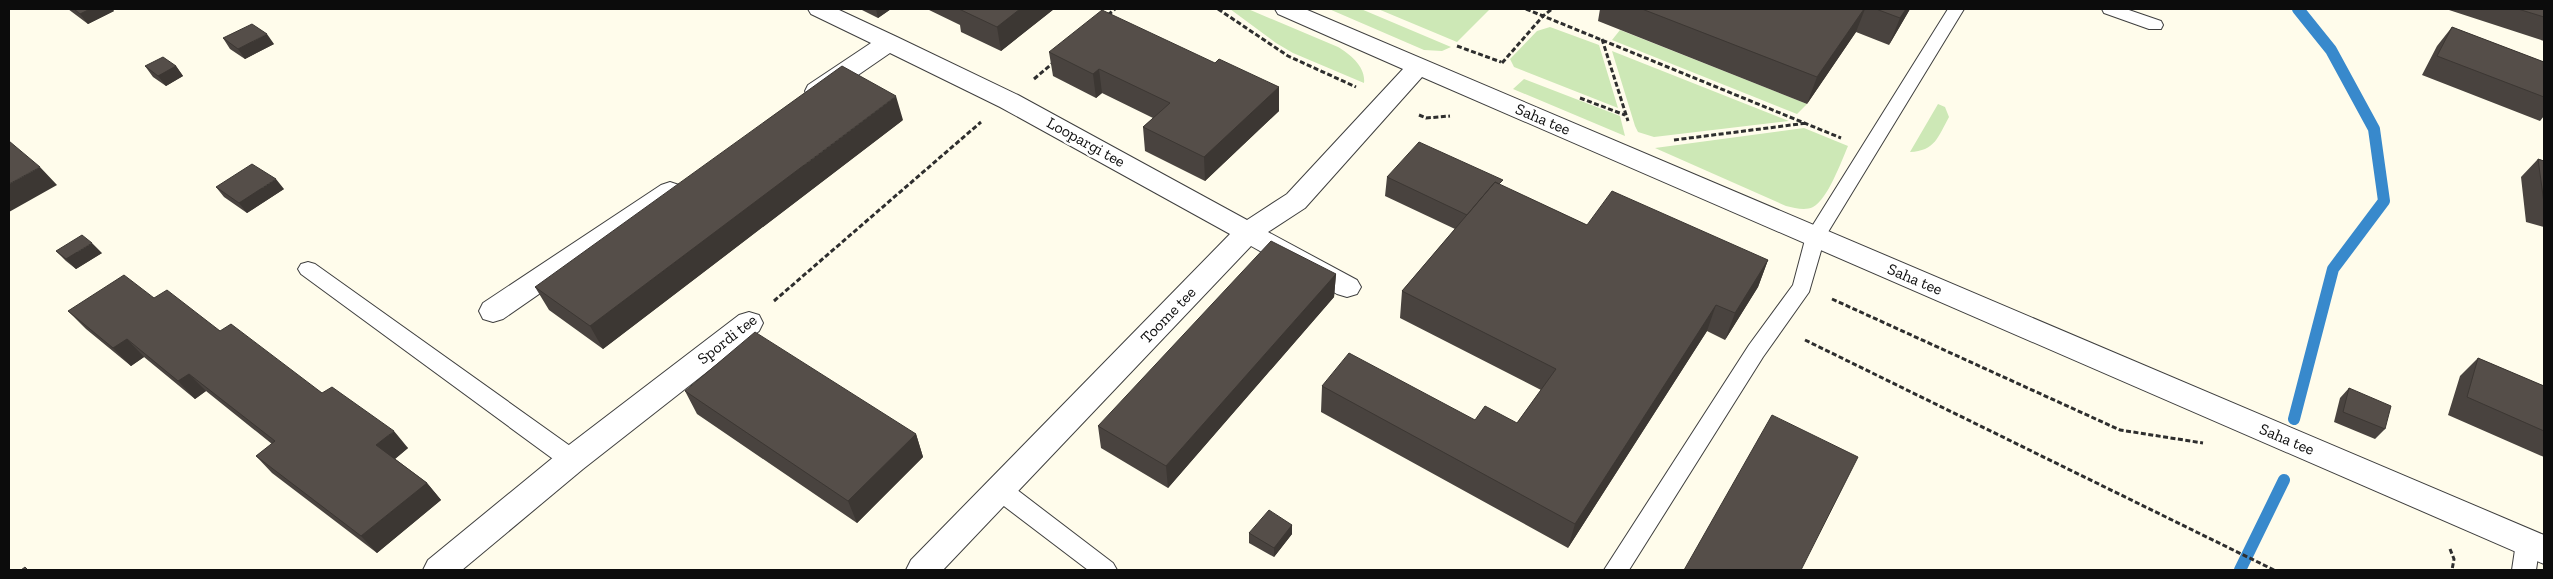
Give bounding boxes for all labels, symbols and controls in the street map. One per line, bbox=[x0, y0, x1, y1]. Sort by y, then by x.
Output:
street label: Saha tee bbox=[1513, 99, 1573, 139]
street label: Loopargi tee bbox=[1044, 113, 1128, 171]
street label: Saha tee bbox=[1885, 259, 1945, 299]
street label: Toome tee bbox=[1136, 283, 1200, 347]
street label: Spordi tee bbox=[694, 310, 760, 368]
street label: Saha tee bbox=[2257, 419, 2317, 459]

